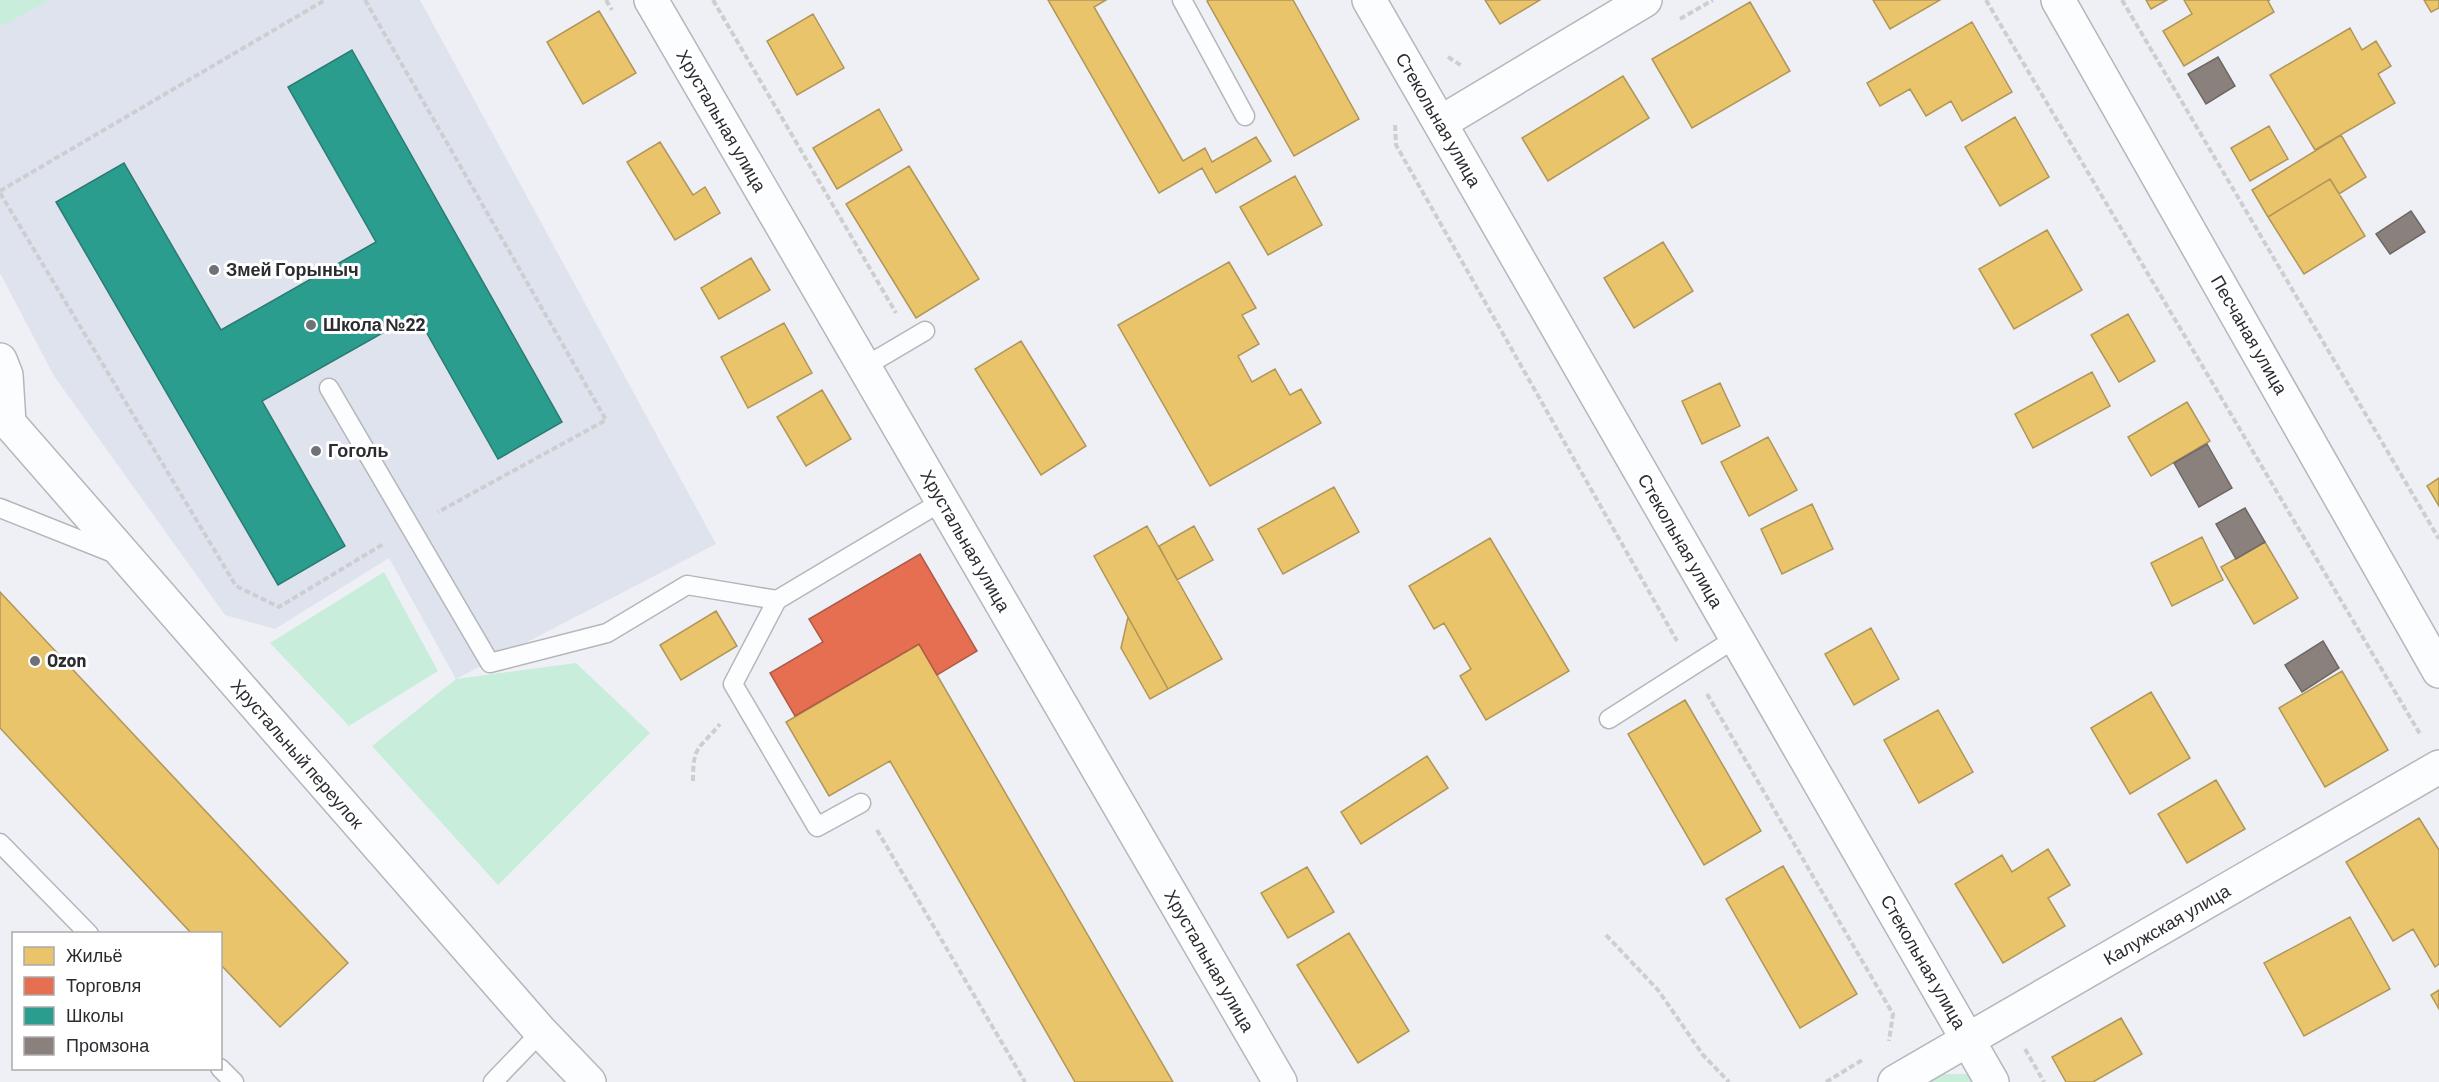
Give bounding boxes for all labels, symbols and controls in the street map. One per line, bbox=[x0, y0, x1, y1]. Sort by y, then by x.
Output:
street label: Хрустальная улица bbox=[672, 46, 772, 196]
street label: Стекольная улица bbox=[1391, 48, 1487, 191]
place label: Змей Горыныч bbox=[226, 258, 359, 280]
marker: Змей Горыныч bbox=[207, 263, 221, 277]
street label: Песчаная улица bbox=[2207, 271, 2293, 399]
place label: Школа №22 bbox=[323, 313, 426, 335]
marker: Школа №22 bbox=[304, 318, 318, 332]
place label: Гоголь bbox=[328, 439, 389, 461]
marker: Гоголь bbox=[309, 444, 323, 458]
street label: Хрустальная улица bbox=[916, 466, 1016, 616]
street label: Стекольная улица bbox=[1633, 469, 1729, 612]
place label: Ozon bbox=[47, 649, 86, 671]
marker: Ozon bbox=[28, 654, 42, 668]
street label: Хрустальный переулок bbox=[227, 674, 369, 833]
street label: Калужская улица bbox=[2099, 879, 2234, 969]
street label: Хрустальная улица bbox=[1160, 886, 1260, 1036]
street label: Стекольная улица bbox=[1876, 890, 1972, 1033]
legend bbox=[12, 932, 222, 1070]
text: Жильё bbox=[66, 944, 123, 966]
text: Торговля bbox=[66, 974, 141, 996]
text: Школы bbox=[66, 1004, 124, 1026]
text: Промзона bbox=[66, 1034, 150, 1056]

